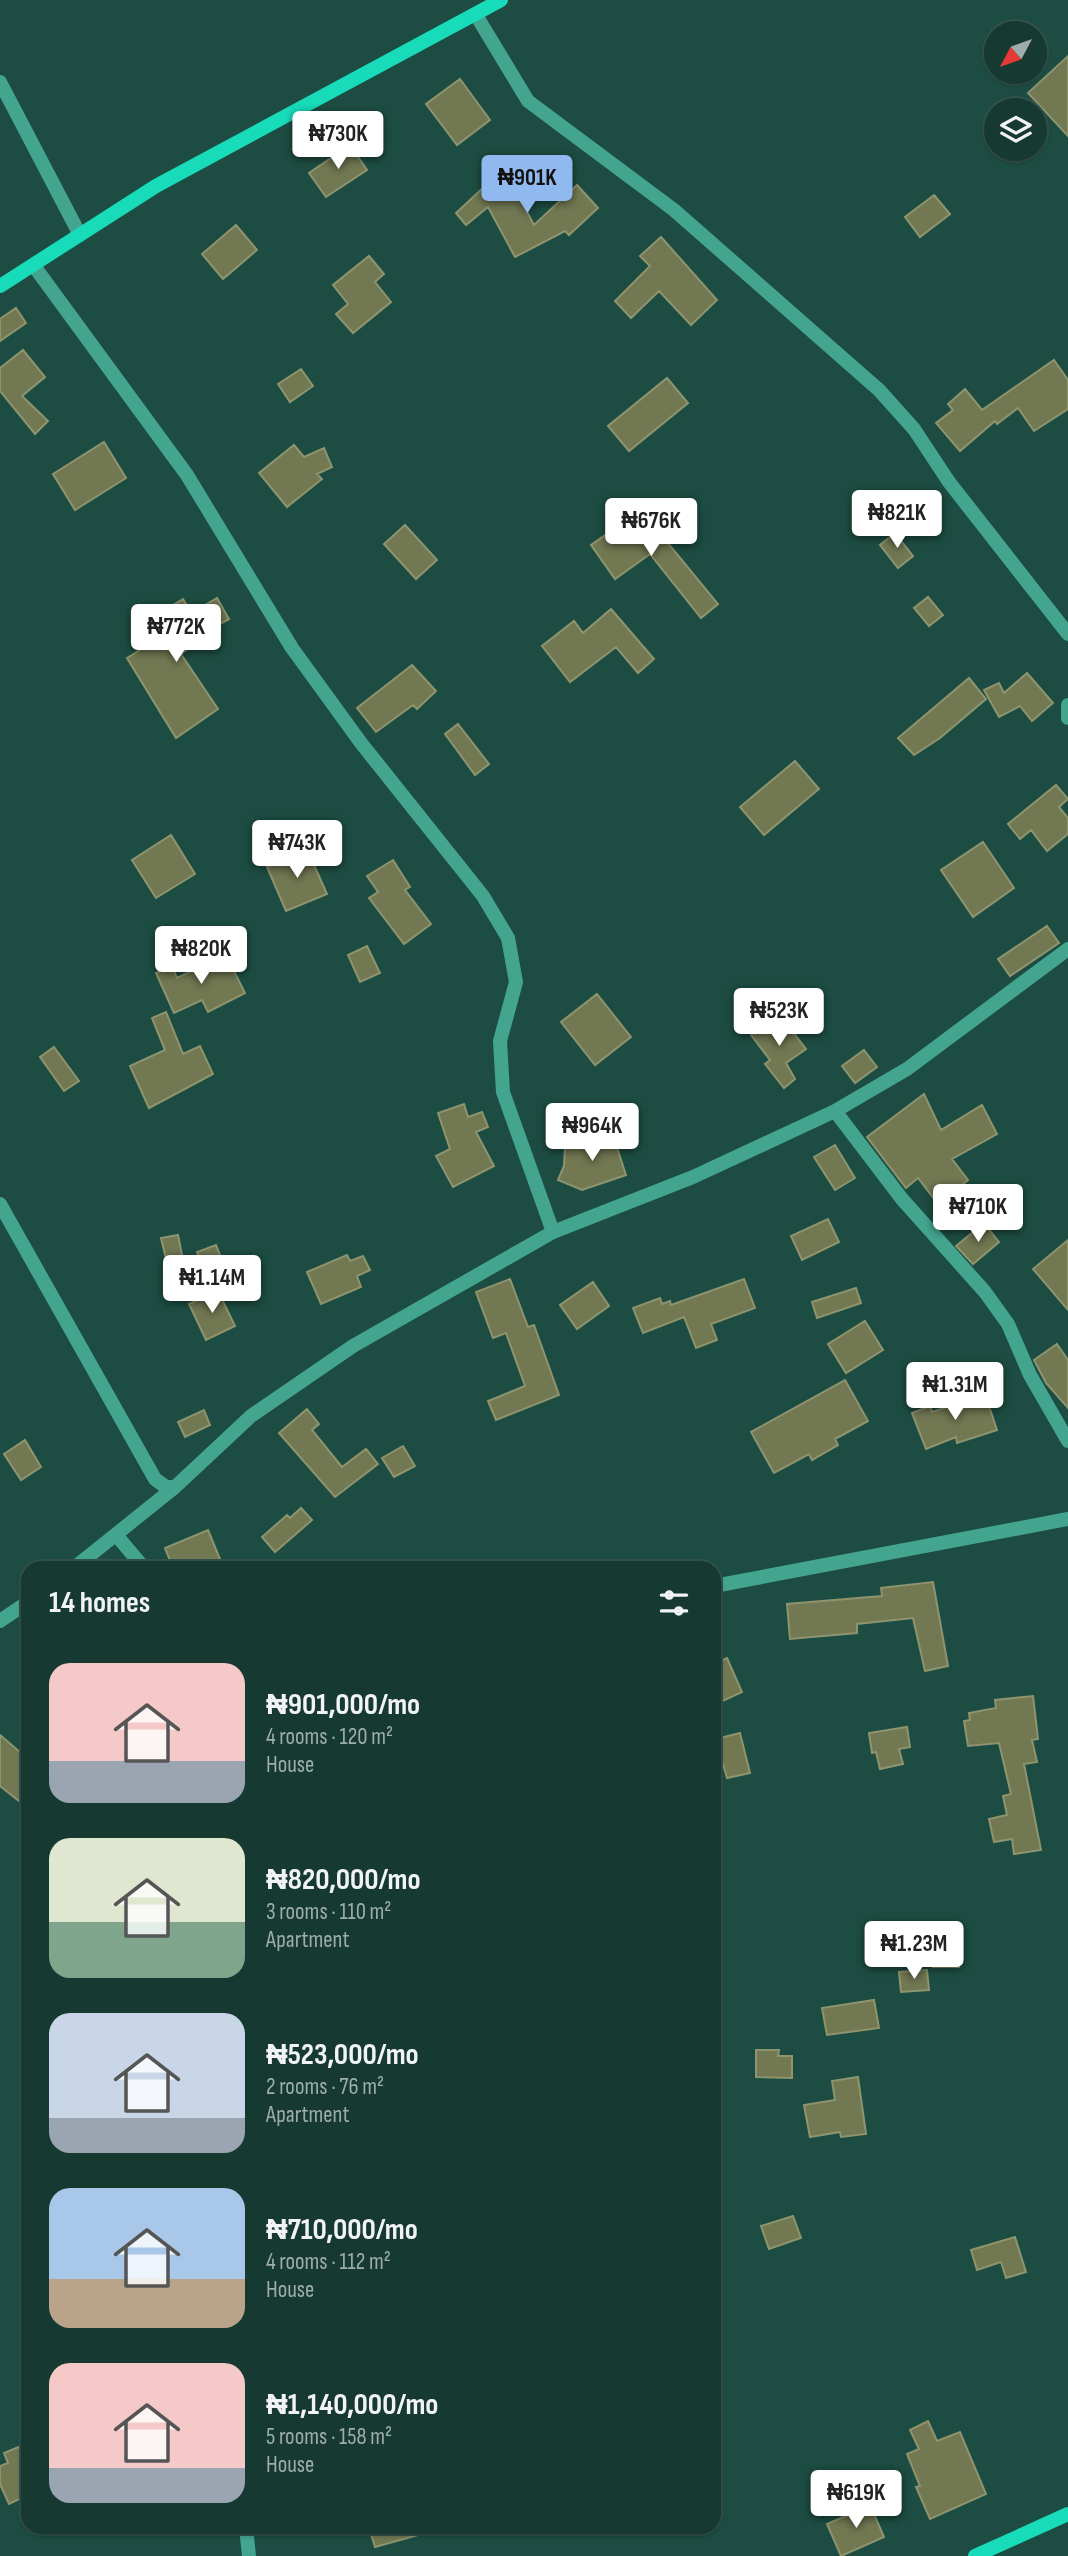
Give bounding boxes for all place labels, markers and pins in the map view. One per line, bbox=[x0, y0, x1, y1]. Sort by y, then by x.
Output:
pin: ₦730K bbox=[289, 111, 387, 171]
pin: ₦901K bbox=[478, 156, 576, 215]
pin: ₦821K bbox=[848, 490, 946, 550]
pin: ₦676K bbox=[602, 498, 700, 558]
pin: ₦772K bbox=[127, 604, 225, 664]
pin: ₦743K bbox=[248, 820, 346, 880]
pin: ₦820K bbox=[152, 926, 250, 986]
pin: ₦523K bbox=[730, 988, 828, 1048]
pin: ₦964K bbox=[543, 1104, 641, 1163]
pin: ₦710K bbox=[929, 1184, 1027, 1244]
pin: ₦1.14M bbox=[155, 1256, 269, 1315]
pin: ₦1.31M bbox=[898, 1362, 1012, 1422]
pin: ₦1.23M bbox=[857, 1922, 971, 1981]
pin: ₦619K bbox=[807, 2470, 905, 2530]

